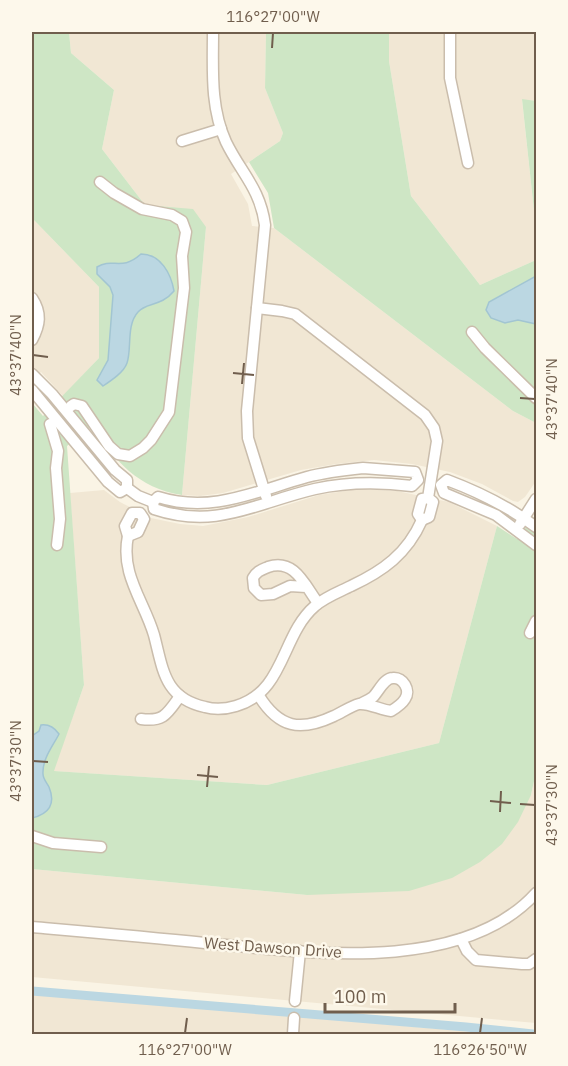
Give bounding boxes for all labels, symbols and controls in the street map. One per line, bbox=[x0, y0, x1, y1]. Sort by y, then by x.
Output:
text: 116°27'00"W bbox=[226, 7, 320, 26]
text: 43°37'40"N bbox=[6, 314, 25, 396]
text: 43°37'40"N bbox=[542, 358, 561, 440]
text: 43°37'30"N bbox=[6, 720, 25, 802]
text: 43°37'30"N bbox=[542, 764, 561, 846]
street label: West Dawson Drive bbox=[203, 932, 343, 962]
scale bar bbox=[325, 976, 456, 1014]
text: 100 m bbox=[334, 985, 386, 1008]
text: 116°27'00"W bbox=[138, 1040, 232, 1059]
text: 116°26'50"W bbox=[433, 1040, 527, 1059]

